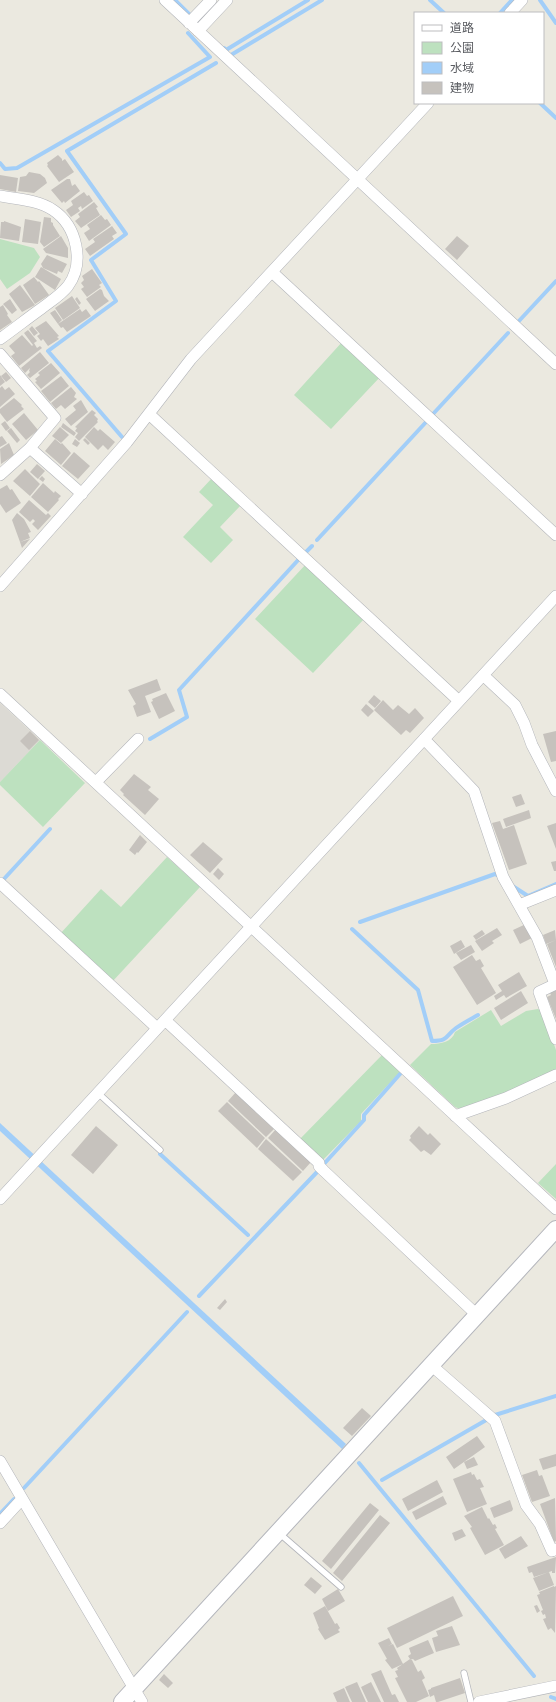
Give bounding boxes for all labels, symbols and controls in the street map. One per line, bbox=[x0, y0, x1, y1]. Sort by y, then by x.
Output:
legend bbox=[414, 12, 544, 104]
text: 道路 bbox=[450, 19, 474, 36]
text: 公園 bbox=[450, 39, 474, 56]
text: 水域 bbox=[450, 59, 474, 76]
text: 建物 bbox=[450, 79, 474, 96]

